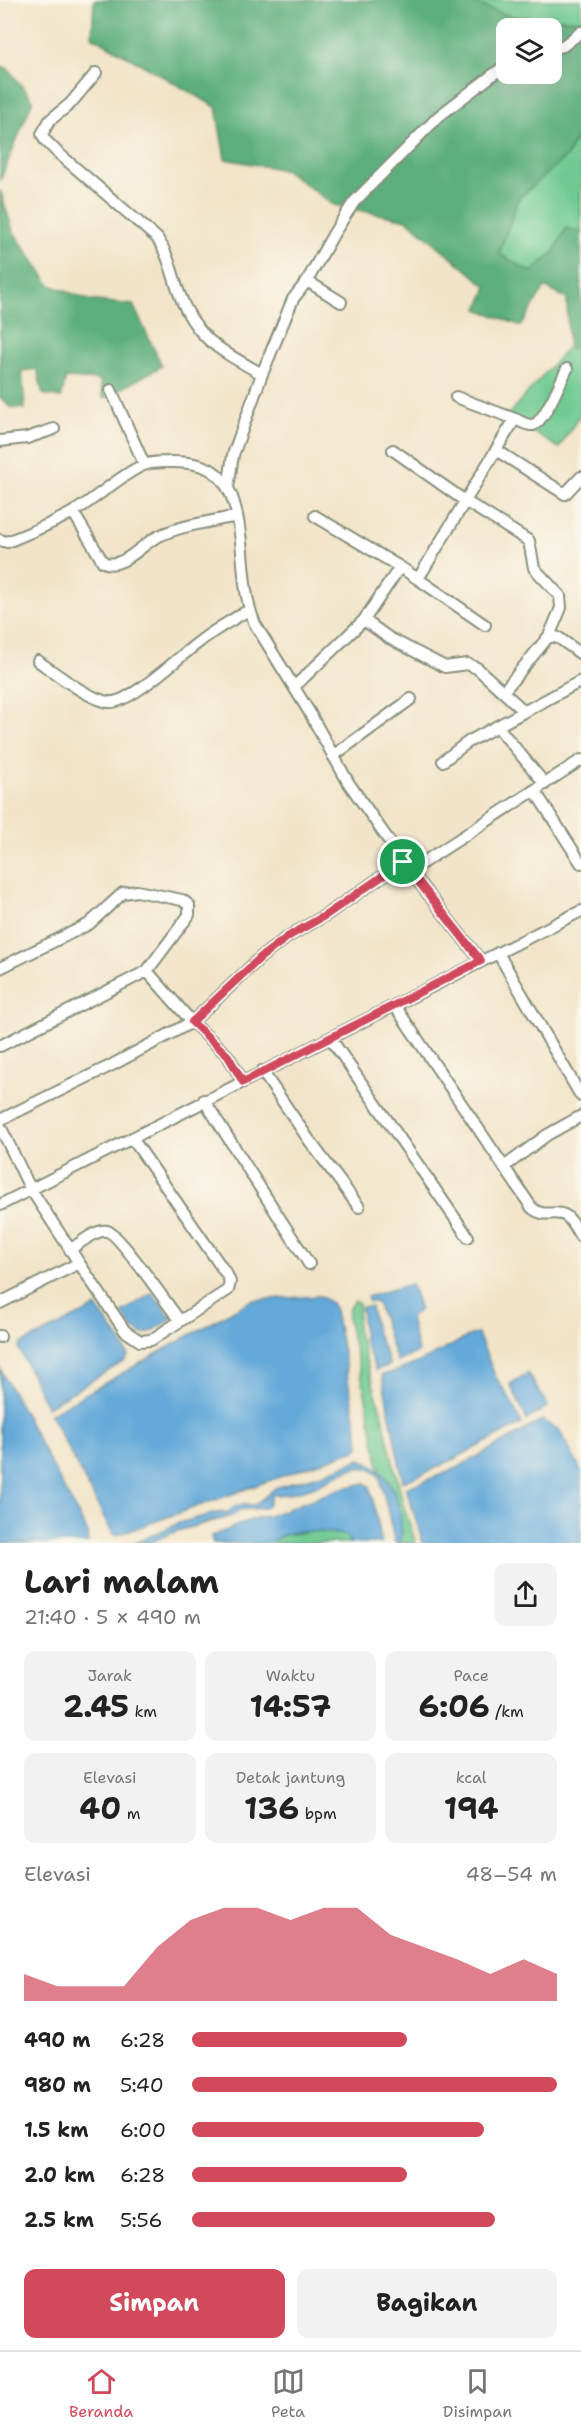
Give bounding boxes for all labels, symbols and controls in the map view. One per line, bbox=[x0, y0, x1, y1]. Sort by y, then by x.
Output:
map controls bbox=[496, 18, 562, 84]
button: layers bbox=[496, 18, 562, 84]
pin bbox=[377, 836, 428, 887]
icon: arrive bbox=[386, 845, 419, 878]
text: Lari malam bbox=[24, 1559, 219, 1604]
button: share bbox=[494, 1563, 557, 1626]
text: 21:40 · 5 × 490 m bbox=[24, 1604, 201, 1630]
text: Jarak bbox=[87, 1665, 132, 1686]
text: Waktu bbox=[266, 1665, 315, 1686]
text: Pace bbox=[454, 1665, 489, 1686]
text: 2.45 bbox=[63, 1686, 129, 1727]
text: 14:57 bbox=[250, 1686, 331, 1727]
text: 6:06 bbox=[418, 1686, 490, 1727]
text: km bbox=[129, 1701, 157, 1722]
text: /km bbox=[490, 1701, 524, 1722]
text: Elevasi bbox=[83, 1767, 137, 1788]
text: Detak jantung bbox=[236, 1767, 345, 1788]
text: kcal bbox=[456, 1767, 487, 1788]
text: 40 bbox=[79, 1788, 121, 1829]
text: 136 bbox=[244, 1788, 299, 1829]
text: 194 bbox=[444, 1788, 499, 1829]
text: m bbox=[121, 1803, 140, 1824]
text: bpm bbox=[299, 1803, 337, 1824]
text: Elevasi bbox=[24, 1861, 91, 1887]
text: 48–54 m bbox=[466, 1861, 557, 1887]
text: 490 m bbox=[24, 2027, 90, 2053]
text: 6:28 bbox=[120, 2027, 165, 2053]
text: 980 m bbox=[24, 2072, 91, 2098]
text: 5:40 bbox=[120, 2072, 164, 2098]
text: 1.5 km bbox=[24, 2117, 88, 2143]
text: 6:00 bbox=[120, 2117, 166, 2143]
text: 2.0 km bbox=[24, 2162, 95, 2188]
text: 6:28 bbox=[120, 2162, 165, 2188]
text: 2.5 km bbox=[24, 2207, 94, 2233]
text: 5:56 bbox=[120, 2207, 163, 2233]
button: Simpan bbox=[24, 2269, 285, 2338]
button: Bagikan bbox=[297, 2269, 557, 2338]
tab: Beranda bbox=[69, 2365, 133, 2422]
tab: Peta bbox=[271, 2365, 305, 2422]
tab: Disimpan bbox=[443, 2365, 512, 2422]

